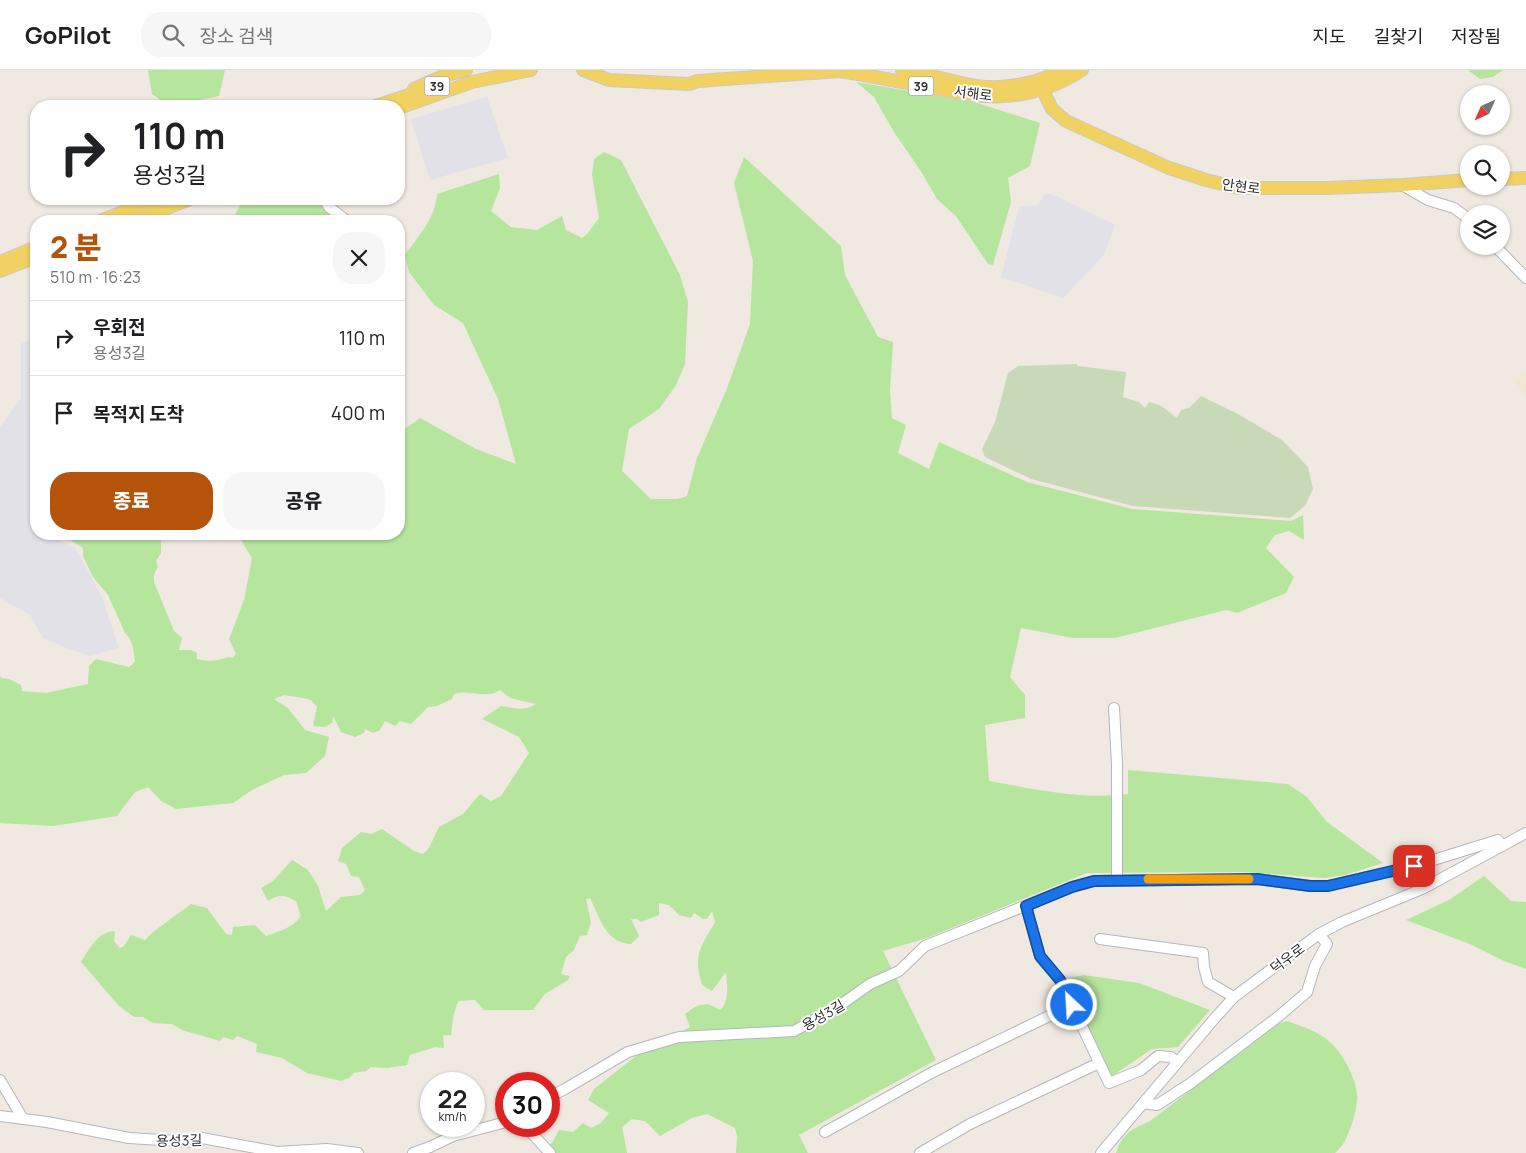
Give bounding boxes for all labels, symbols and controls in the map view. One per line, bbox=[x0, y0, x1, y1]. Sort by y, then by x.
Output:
search box bbox=[141, 12, 491, 57]
text: GoPilot bbox=[25, 18, 111, 51]
icon: search bbox=[159, 21, 187, 49]
text: 장소 검색 bbox=[199, 23, 273, 49]
text: 지도 bbox=[1313, 24, 1346, 48]
text: 길찾기 bbox=[1374, 24, 1423, 48]
text: 저장됨 bbox=[1451, 24, 1501, 48]
road number: 39 bbox=[424, 77, 450, 96]
road number: 39 bbox=[908, 77, 934, 96]
street label: 서해로 bbox=[953, 81, 993, 105]
north arrow bbox=[1460, 85, 1510, 135]
map controls bbox=[1460, 85, 1510, 255]
text: 110 m bbox=[133, 112, 225, 160]
icon: right bbox=[50, 120, 115, 185]
button: search bbox=[1460, 145, 1510, 195]
text: 용성3길 bbox=[133, 160, 206, 190]
street label: 안현로 bbox=[1221, 174, 1261, 198]
button: layers bbox=[1460, 205, 1510, 255]
text: 2 분 bbox=[50, 226, 102, 267]
button: close bbox=[333, 232, 385, 284]
text: 510 m · 16:23 bbox=[50, 266, 141, 288]
text: 우회전 bbox=[93, 314, 145, 340]
icon: right bbox=[50, 324, 78, 352]
text: 110 m bbox=[339, 325, 385, 351]
text: 용성3길 bbox=[93, 342, 146, 364]
icon: arrive bbox=[50, 399, 78, 427]
text: 400 m bbox=[331, 400, 385, 426]
text: 목적지 도착 bbox=[93, 401, 184, 427]
button: 종료 bbox=[50, 472, 213, 530]
button: 공유 bbox=[223, 472, 385, 530]
pin bbox=[1393, 845, 1435, 887]
icon: arrive bbox=[1400, 852, 1428, 880]
street label: 덕우로 bbox=[1266, 939, 1308, 977]
position arrow bbox=[1045, 978, 1097, 1030]
street label: 용성3길 bbox=[798, 995, 848, 1035]
speed limit sign: 30 bbox=[495, 1072, 560, 1137]
text: 22 bbox=[438, 1081, 467, 1116]
text: km/h bbox=[439, 1108, 466, 1125]
street label: 용성3길 bbox=[156, 1130, 202, 1150]

